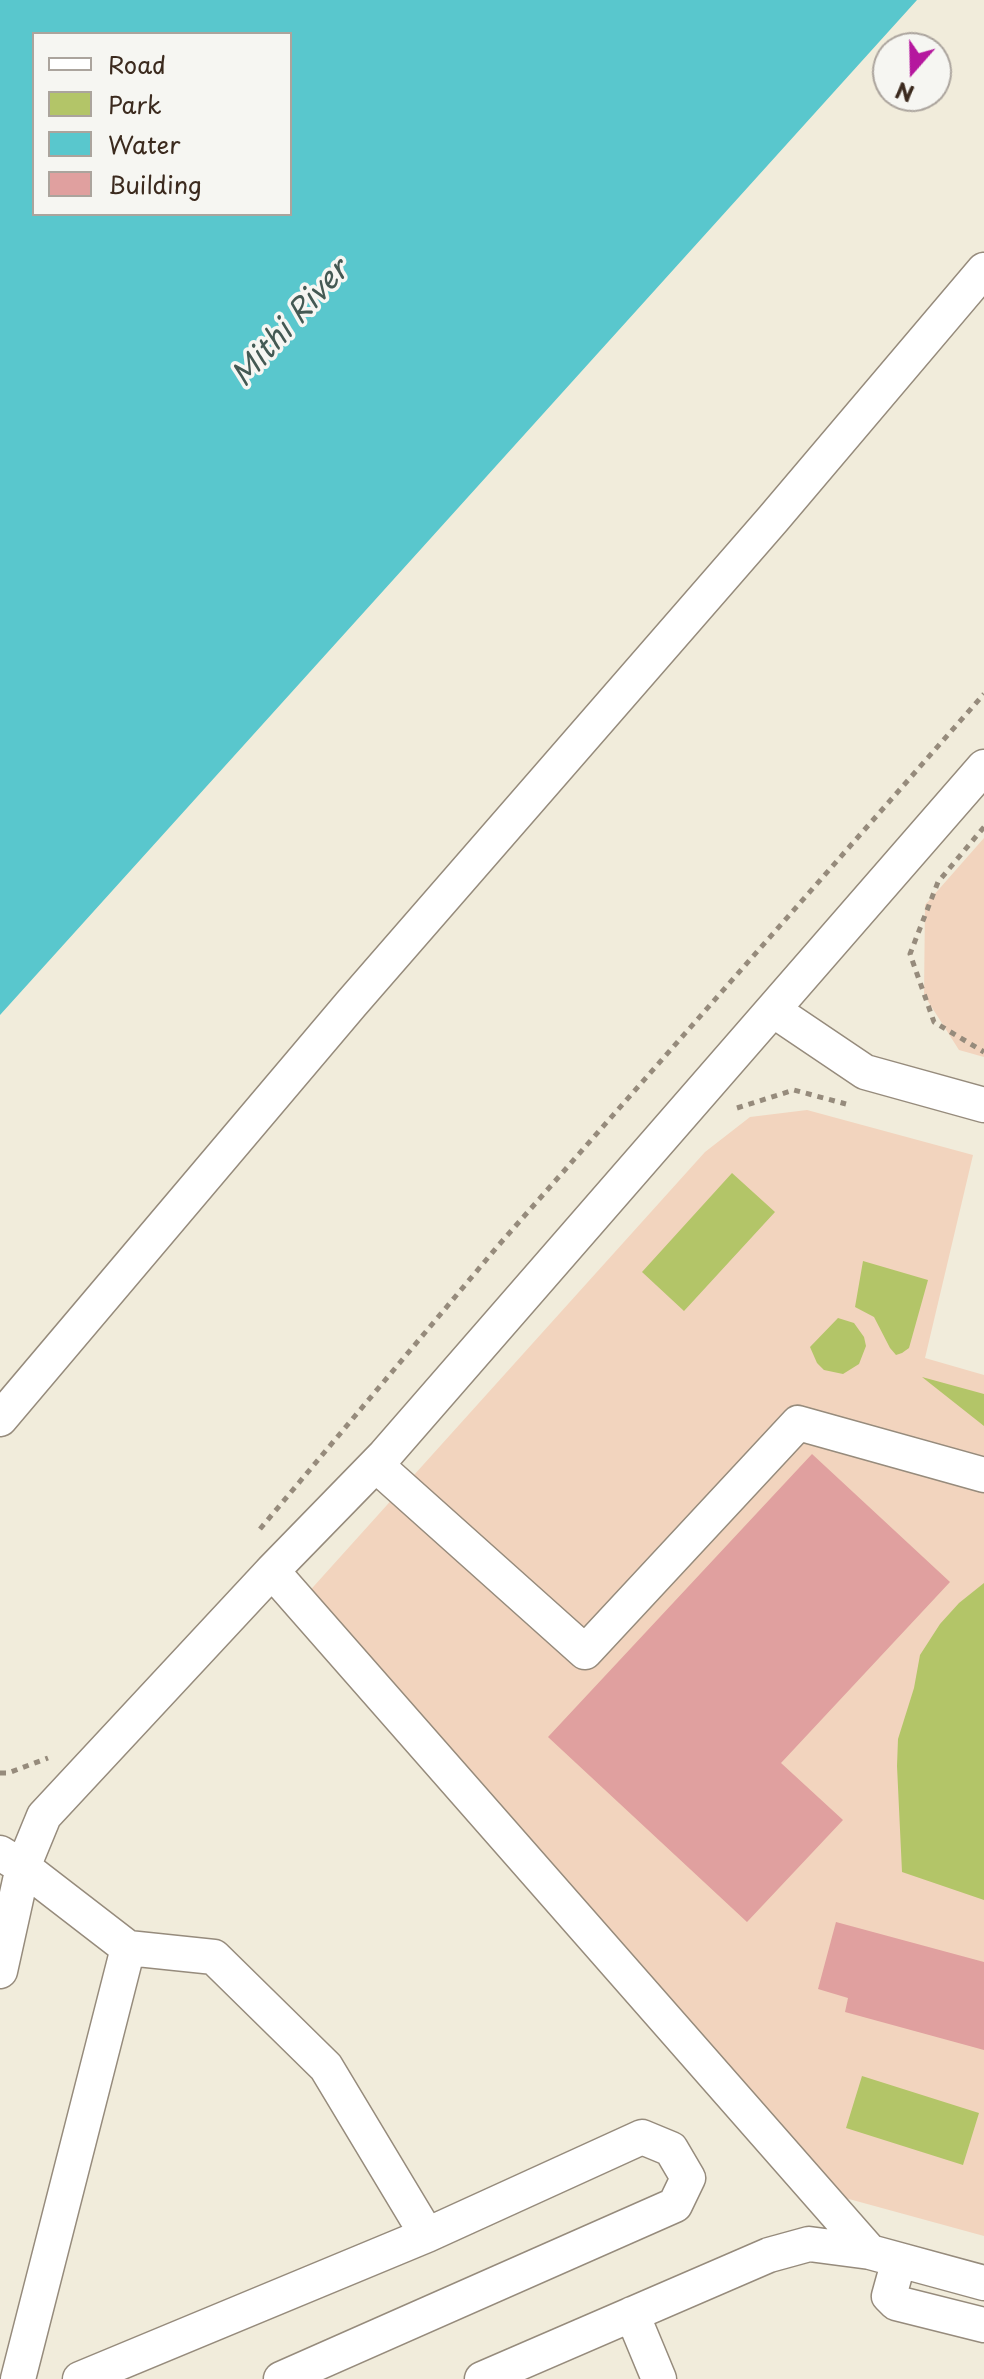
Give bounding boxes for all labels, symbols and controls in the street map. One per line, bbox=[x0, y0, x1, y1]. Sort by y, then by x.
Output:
legend bbox=[32, 32, 292, 216]
north arrow bbox=[872, 32, 952, 112]
text: Road bbox=[108, 46, 166, 82]
text: N bbox=[890, 75, 918, 112]
text: Park bbox=[108, 86, 162, 122]
text: Water bbox=[108, 126, 180, 162]
text: Building bbox=[108, 166, 202, 202]
water label: Mithi River bbox=[225, 253, 357, 395]

